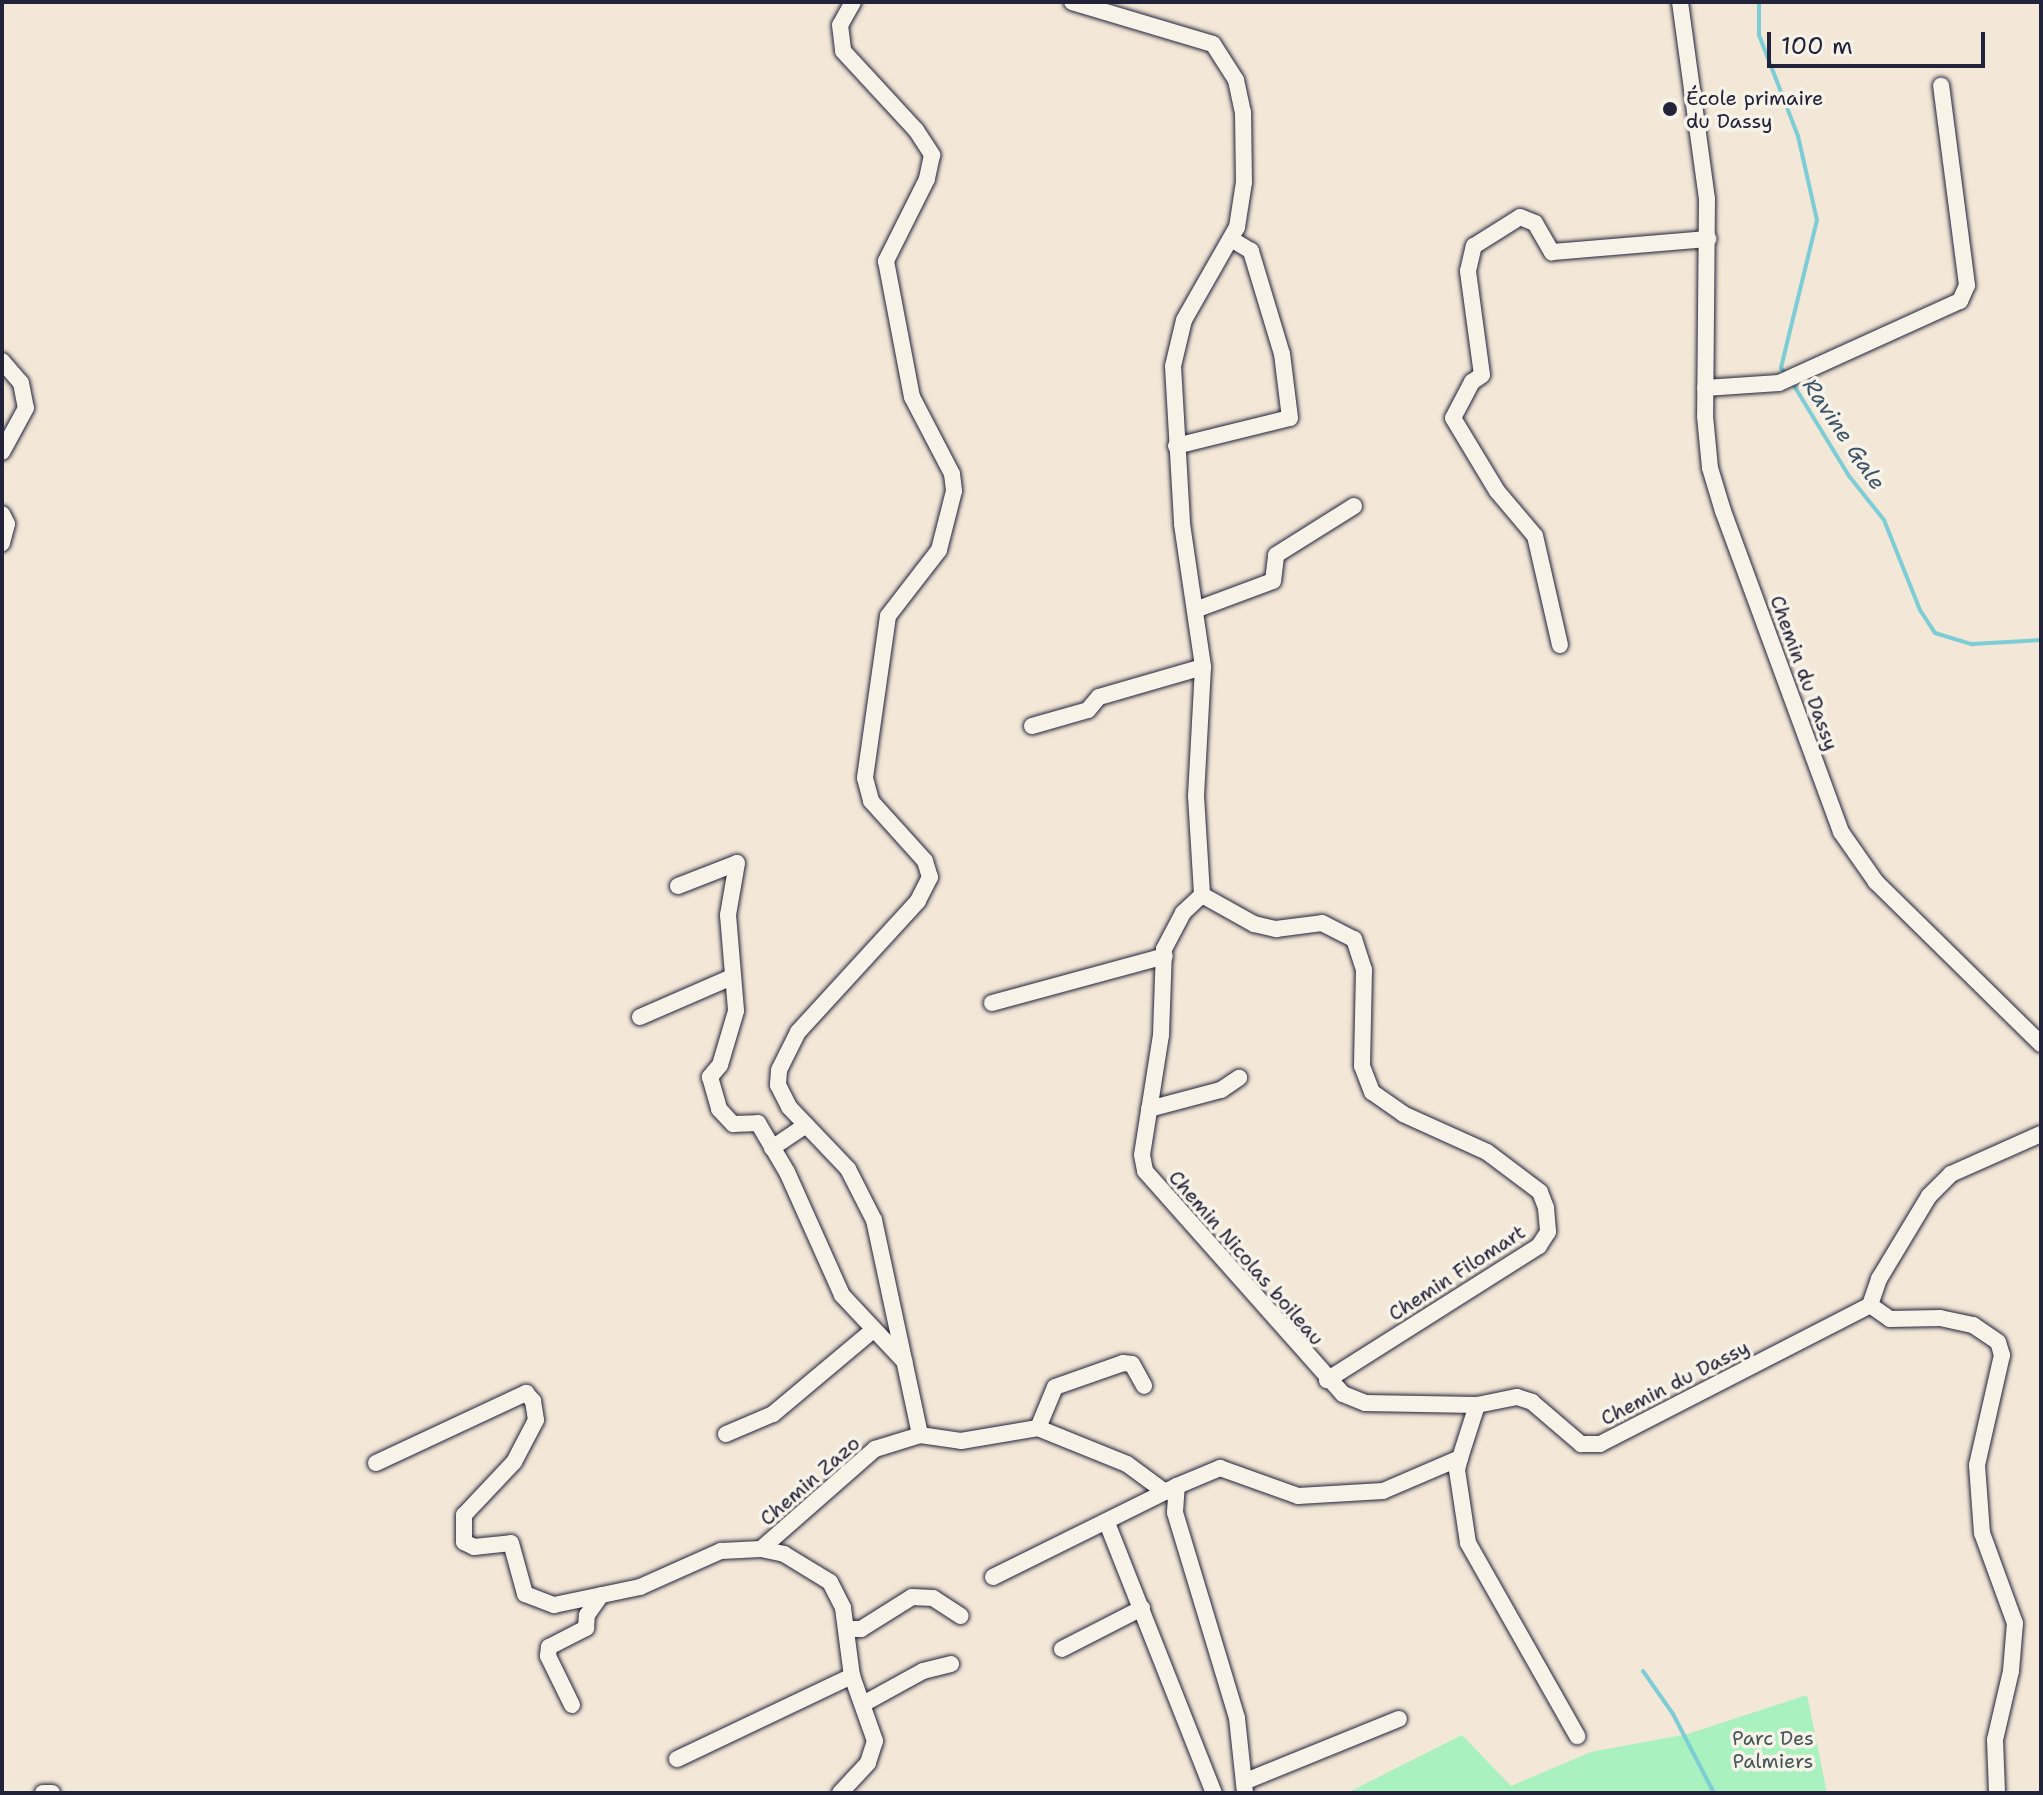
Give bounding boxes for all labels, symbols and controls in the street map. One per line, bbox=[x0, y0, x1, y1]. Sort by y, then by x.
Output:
scale bar bbox=[1771, 16, 1989, 66]
text: 100 m bbox=[1781, 30, 1853, 62]
place label: École primaire du Dassy bbox=[1686, 86, 1823, 133]
marker: École primaire du Dassy bbox=[1661, 100, 1679, 118]
water label: Ravine Gale bbox=[1797, 373, 1891, 495]
street label: Chemin du Dassy bbox=[1765, 592, 1843, 754]
street label: Chemin Nicolas boileau bbox=[1163, 1166, 1329, 1350]
street label: Chemin Filomart bbox=[1384, 1220, 1530, 1326]
street label: Chemin du Dassy bbox=[1597, 1335, 1753, 1431]
street label: Chemin Zazo bbox=[755, 1431, 865, 1531]
park label: Parc Des Palmiers bbox=[1732, 1726, 1814, 1773]

